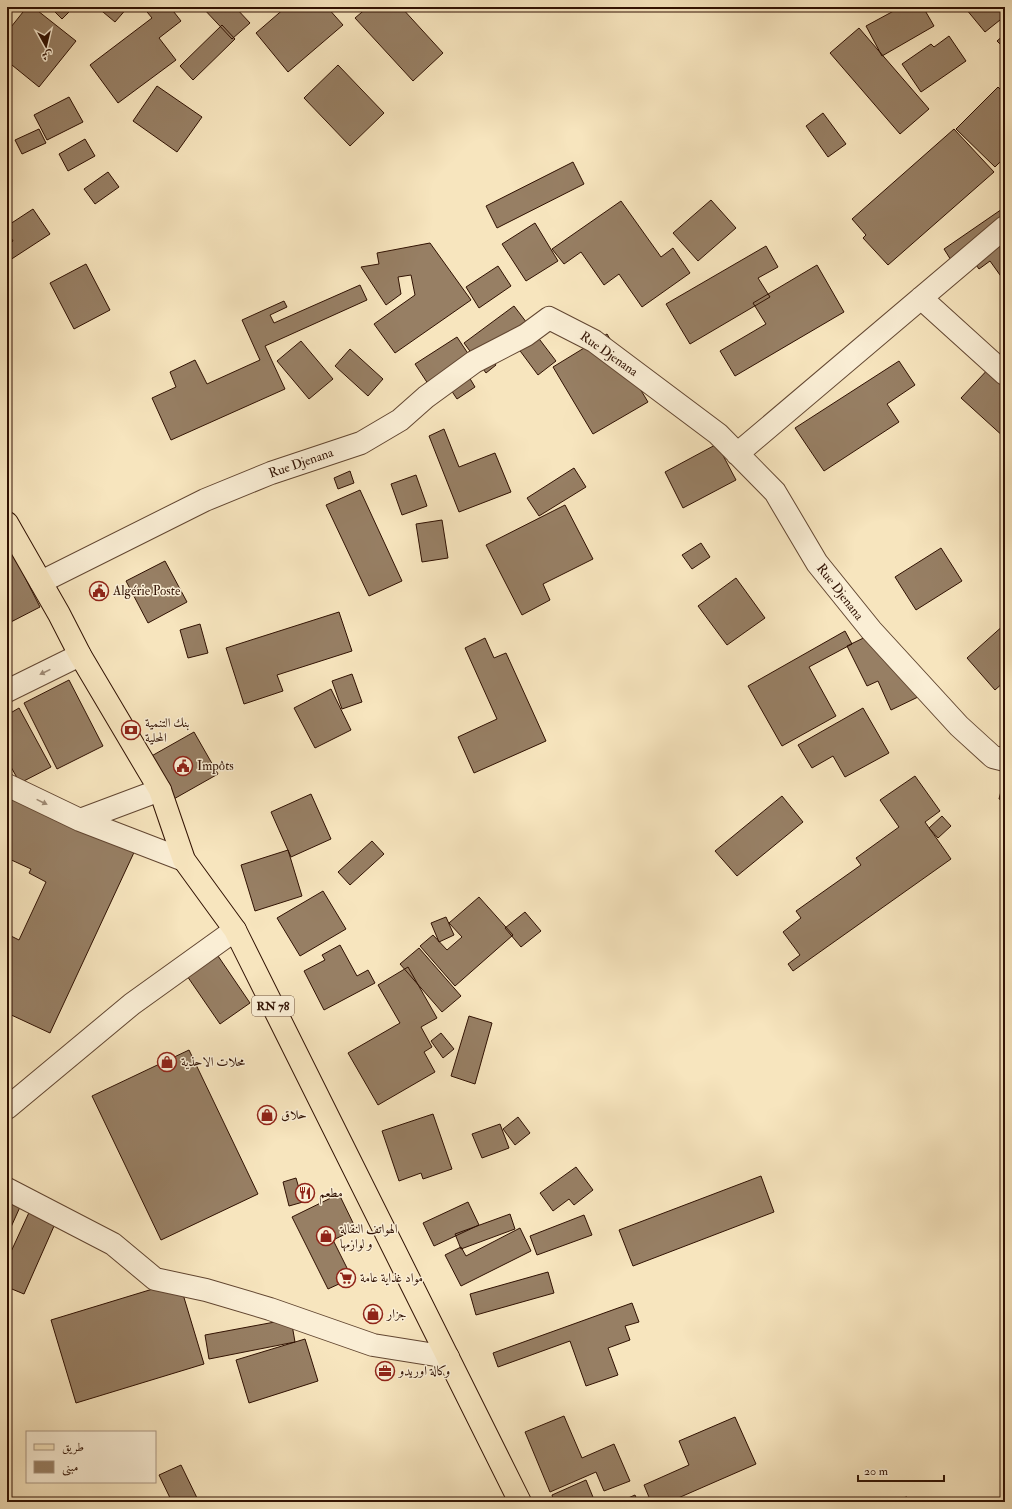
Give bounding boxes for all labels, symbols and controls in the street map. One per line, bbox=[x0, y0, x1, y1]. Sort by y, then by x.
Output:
north arrow bbox=[26, 26, 66, 66]
text: ش bbox=[41, 48, 54, 63]
street label: Rue Djenana bbox=[577, 328, 642, 380]
street label: Rue Djenana bbox=[267, 444, 336, 482]
street label: Rue Djenana bbox=[813, 561, 867, 624]
public building icon: Algérie Poste bbox=[88, 580, 110, 602]
place label: Algérie Poste bbox=[112, 583, 181, 599]
one-way arrow bbox=[39, 669, 50, 675]
place label: بنك التنمية المحلية bbox=[145, 715, 189, 746]
bank icon: بنك التنمية المحلية bbox=[120, 719, 142, 741]
public building icon: Impôts bbox=[172, 755, 194, 777]
place label: Impôts bbox=[197, 758, 234, 775]
one-way arrow bbox=[36, 798, 48, 805]
road number: RN 78 bbox=[252, 996, 294, 1016]
shop icon: محلات الاحذية bbox=[156, 1051, 178, 1073]
place label: محلات الاحذية bbox=[181, 1054, 245, 1070]
shop icon: حلاق bbox=[256, 1104, 278, 1126]
place label: حلاق bbox=[281, 1107, 307, 1123]
restaurant icon: مطعم bbox=[294, 1182, 316, 1204]
place label: مطعم bbox=[319, 1185, 343, 1205]
place label: الهواتف النقالة و لوازمها bbox=[339, 1221, 398, 1252]
shop icon: الهواتف النقالة و لوازمها bbox=[315, 1225, 337, 1247]
supermarket icon: مواد غذاية عامة bbox=[335, 1267, 357, 1289]
place label: مواد غذاية عامة bbox=[360, 1270, 423, 1286]
shop icon: جزار bbox=[362, 1303, 384, 1325]
place label: جزار bbox=[385, 1306, 406, 1322]
office icon: وكالة اوريدو bbox=[374, 1360, 396, 1382]
place label: وكالة اوريدو bbox=[397, 1363, 450, 1379]
legend bbox=[26, 1431, 156, 1483]
text: طريق bbox=[62, 1440, 84, 1455]
scale bar bbox=[858, 1457, 944, 1483]
text: مبنى bbox=[62, 1460, 78, 1476]
text: 20 m bbox=[864, 1464, 889, 1479]

